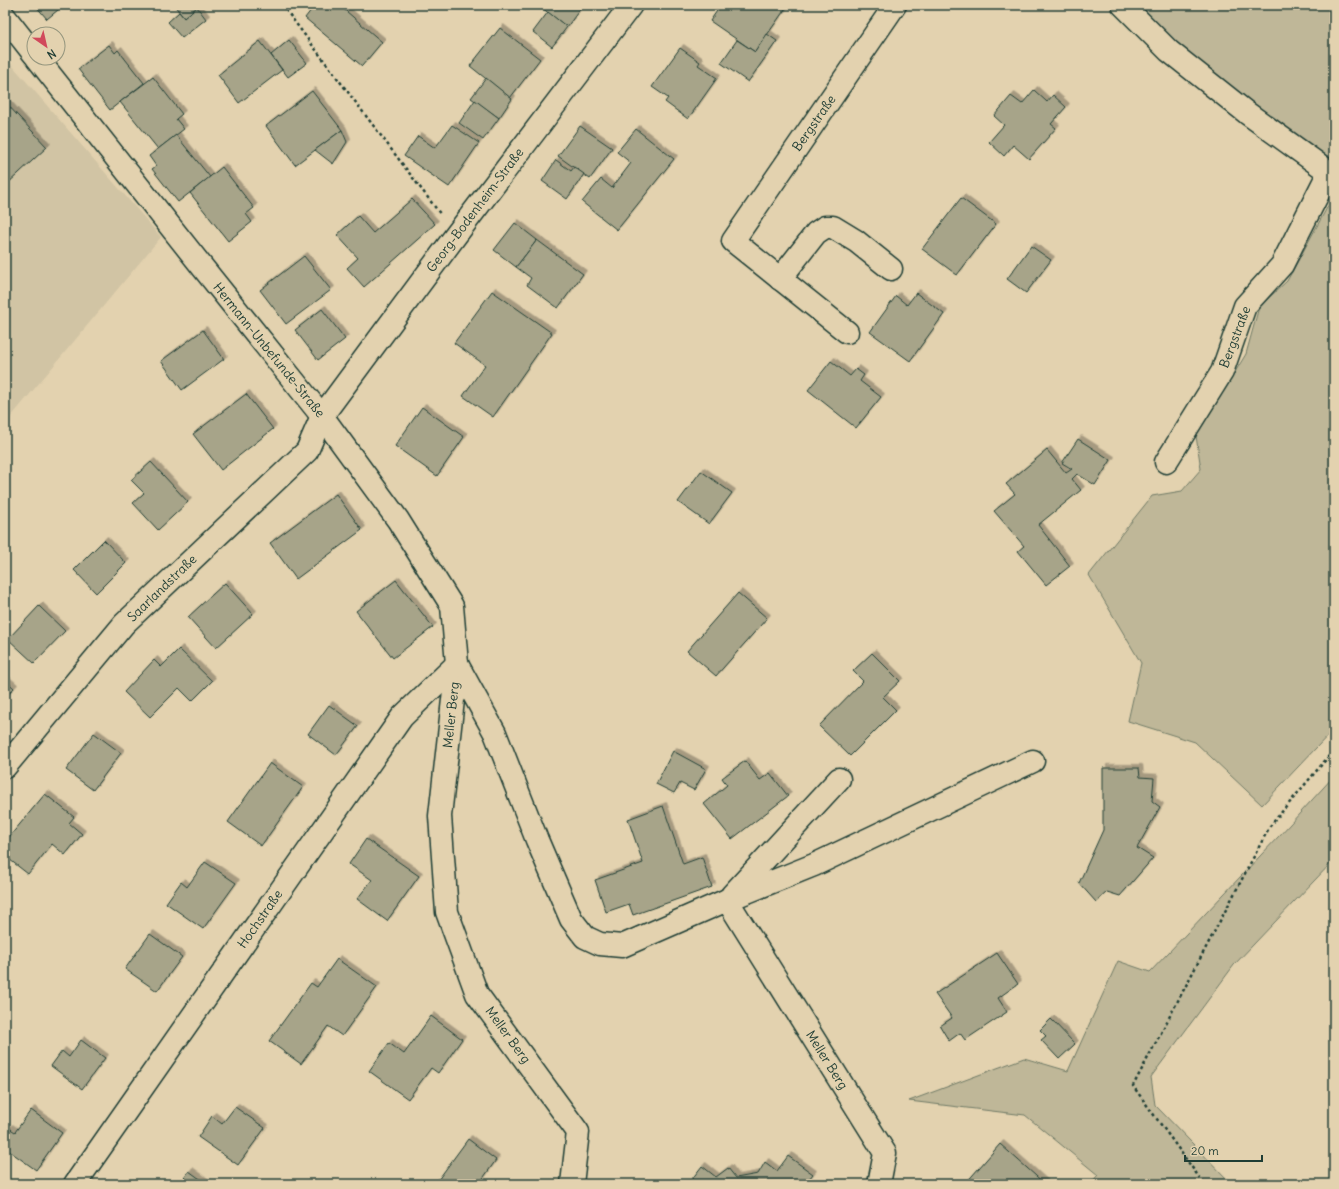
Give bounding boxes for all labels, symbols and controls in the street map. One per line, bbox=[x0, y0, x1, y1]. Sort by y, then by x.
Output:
north arrow bbox=[26, 26, 66, 66]
text: N bbox=[45, 46, 59, 62]
street label: Bergstraße bbox=[788, 92, 840, 154]
street label: Georg-Bodenheim-Straße bbox=[423, 144, 527, 276]
street label: Hermann-Unbefunde-Straße bbox=[209, 279, 329, 421]
street label: Bergstraße bbox=[1215, 304, 1255, 370]
street label: Saarlandstraße bbox=[124, 551, 200, 625]
street label: Meller Berg bbox=[439, 681, 463, 749]
street label: Hochstraße bbox=[234, 886, 286, 952]
street label: Meller Berg bbox=[482, 1003, 534, 1067]
street label: Meller Berg bbox=[802, 1027, 852, 1093]
scale bar bbox=[1185, 1137, 1262, 1163]
text: 20 m bbox=[1191, 1143, 1219, 1158]

